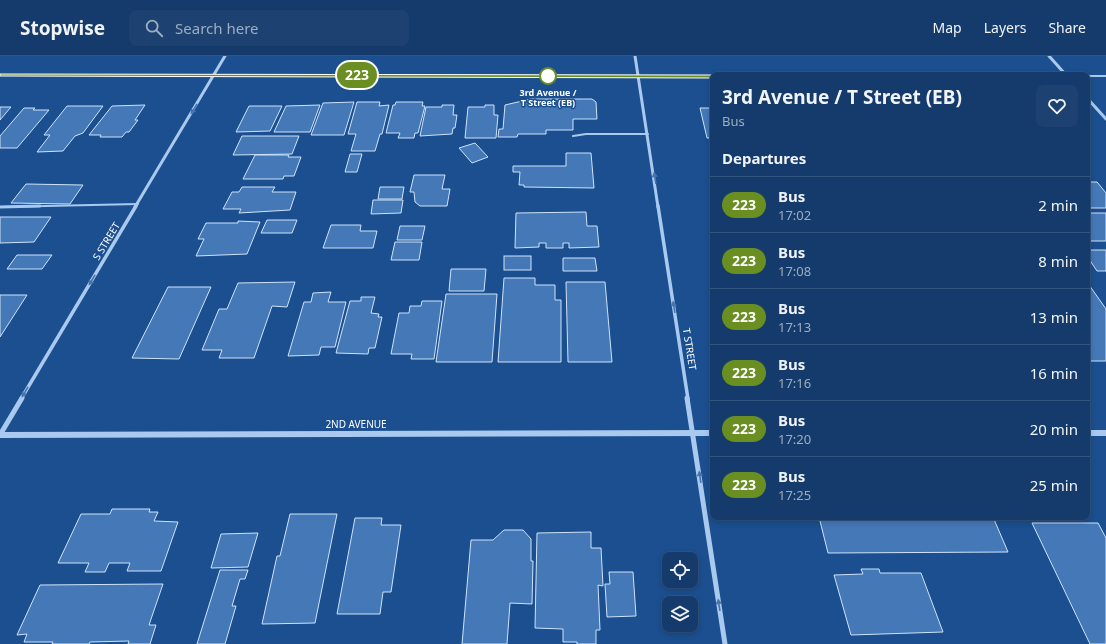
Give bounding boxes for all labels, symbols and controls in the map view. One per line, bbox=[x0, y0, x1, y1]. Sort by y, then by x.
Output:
search box bbox=[129, 10, 409, 46]
text: Stopwise bbox=[20, 15, 105, 41]
icon: search bbox=[143, 17, 165, 39]
text: Search here bbox=[175, 18, 259, 38]
text: Map bbox=[933, 18, 962, 37]
text: Layers bbox=[984, 18, 1026, 37]
text: Share bbox=[1048, 18, 1086, 37]
line badge: 223 bbox=[334, 62, 380, 88]
text: 223 bbox=[345, 65, 369, 84]
marker: 3rd Avenue / T Street (EB) bbox=[539, 67, 557, 85]
text: 3rd Avenue / T Street (EB) bbox=[722, 84, 962, 110]
button: heart bbox=[1036, 85, 1078, 127]
place label: 3rd Avenue / T Street (EB) bbox=[520, 86, 577, 109]
one-way arrow bbox=[191, 103, 198, 115]
text: Bus bbox=[722, 112, 745, 130]
text: Departures bbox=[722, 148, 806, 168]
one-way arrow bbox=[652, 172, 658, 184]
text: Bus bbox=[778, 186, 805, 206]
text: 223 bbox=[732, 195, 756, 214]
text: 2 min bbox=[1038, 195, 1078, 215]
text: 17:02 bbox=[778, 206, 811, 224]
street label: S STREET bbox=[89, 219, 123, 263]
text: Bus bbox=[778, 242, 805, 262]
text: 223 bbox=[732, 251, 756, 270]
text: 8 min bbox=[1038, 251, 1078, 271]
text: 17:08 bbox=[778, 262, 811, 280]
one-way arrow bbox=[88, 274, 95, 286]
text: Bus bbox=[778, 298, 805, 318]
one-way arrow bbox=[671, 301, 677, 313]
text: 223 bbox=[732, 307, 756, 326]
text: 13 min bbox=[1030, 307, 1078, 327]
text: 17:13 bbox=[778, 318, 811, 336]
street label: T STREET bbox=[680, 327, 700, 371]
text: Bus bbox=[778, 354, 805, 374]
text: 223 bbox=[732, 363, 756, 382]
text: 16 min bbox=[1030, 363, 1078, 383]
text: 17:16 bbox=[778, 374, 811, 392]
one-way arrow bbox=[22, 386, 29, 398]
text: Bus bbox=[778, 410, 805, 430]
street label: 2ND AVENUE bbox=[325, 417, 387, 431]
text: 223 bbox=[732, 419, 756, 438]
text: 20 min bbox=[1030, 419, 1078, 439]
text: 17:20 bbox=[778, 430, 811, 448]
text: Bus bbox=[778, 466, 805, 486]
one-way arrow bbox=[697, 471, 703, 483]
text: 223 bbox=[732, 475, 756, 494]
text: 25 min bbox=[1030, 475, 1078, 495]
text: 17:25 bbox=[778, 486, 811, 504]
map controls bbox=[662, 552, 698, 632]
button: locate bbox=[662, 552, 698, 588]
button: layers bbox=[662, 596, 698, 632]
one-way arrow bbox=[716, 599, 722, 612]

